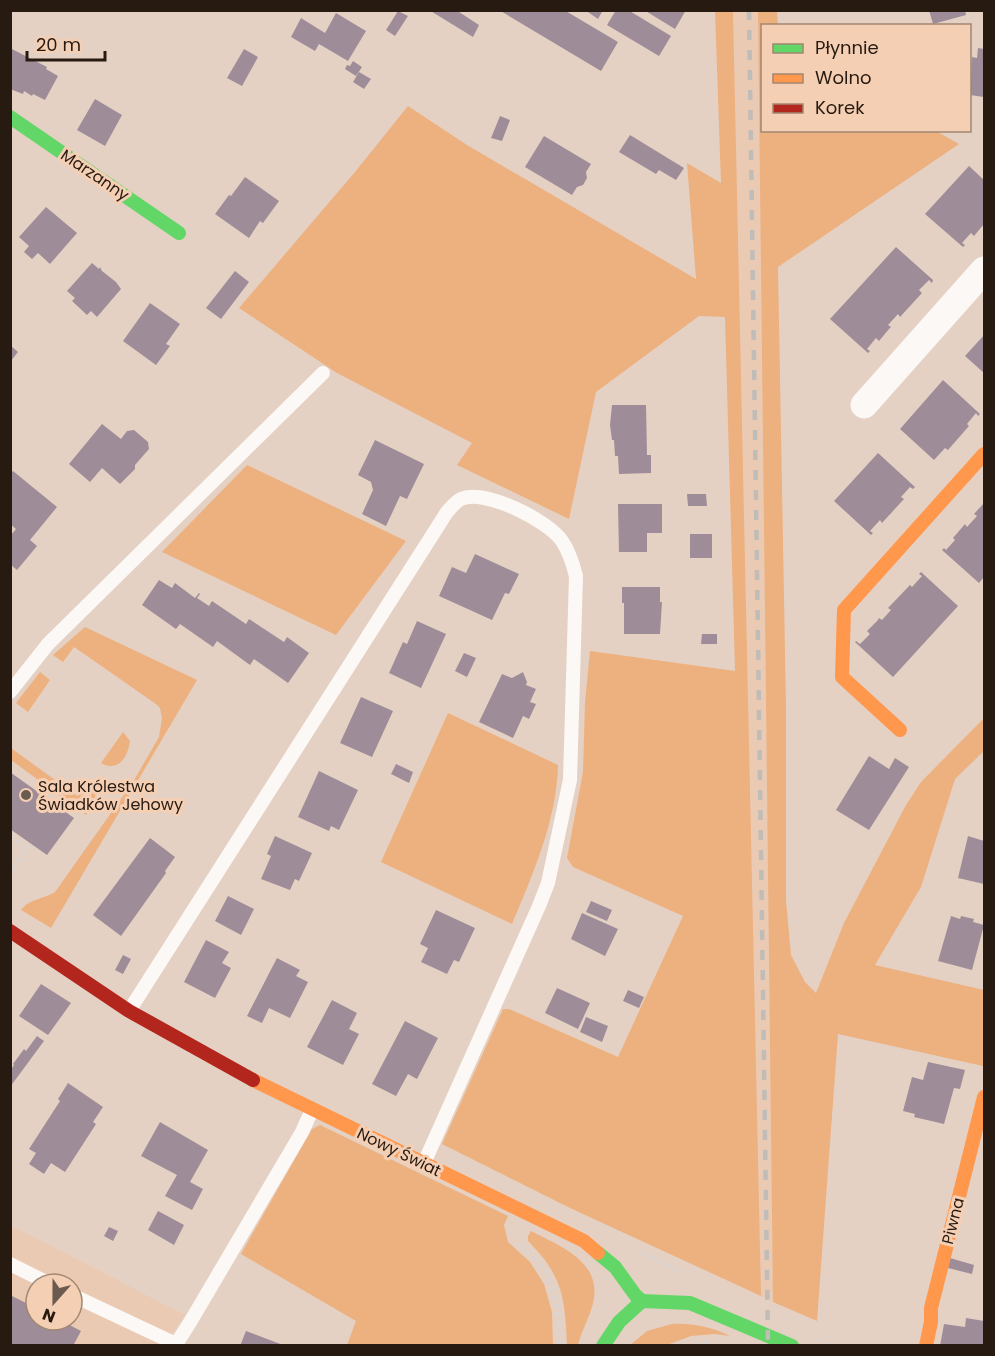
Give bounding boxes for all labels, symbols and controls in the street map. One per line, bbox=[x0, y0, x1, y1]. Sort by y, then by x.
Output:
scale bar bbox=[27, 24, 105, 62]
legend bbox=[761, 24, 971, 132]
text: 20 m bbox=[36, 32, 81, 57]
text: Płynnie bbox=[815, 35, 879, 60]
text: Wolno bbox=[815, 65, 872, 90]
text: Korek bbox=[815, 95, 865, 120]
street label: Marzanny bbox=[56, 144, 134, 206]
place label: Sala Królestwa Świadków Jehowy bbox=[38, 775, 183, 816]
marker: Sala Królestwa Świadków Jehowy bbox=[19, 788, 33, 802]
street label: Nowy Świat bbox=[353, 1122, 445, 1182]
street label: Piwna bbox=[936, 1195, 970, 1247]
north arrow bbox=[24, 1272, 84, 1332]
text: N bbox=[39, 1303, 59, 1328]

